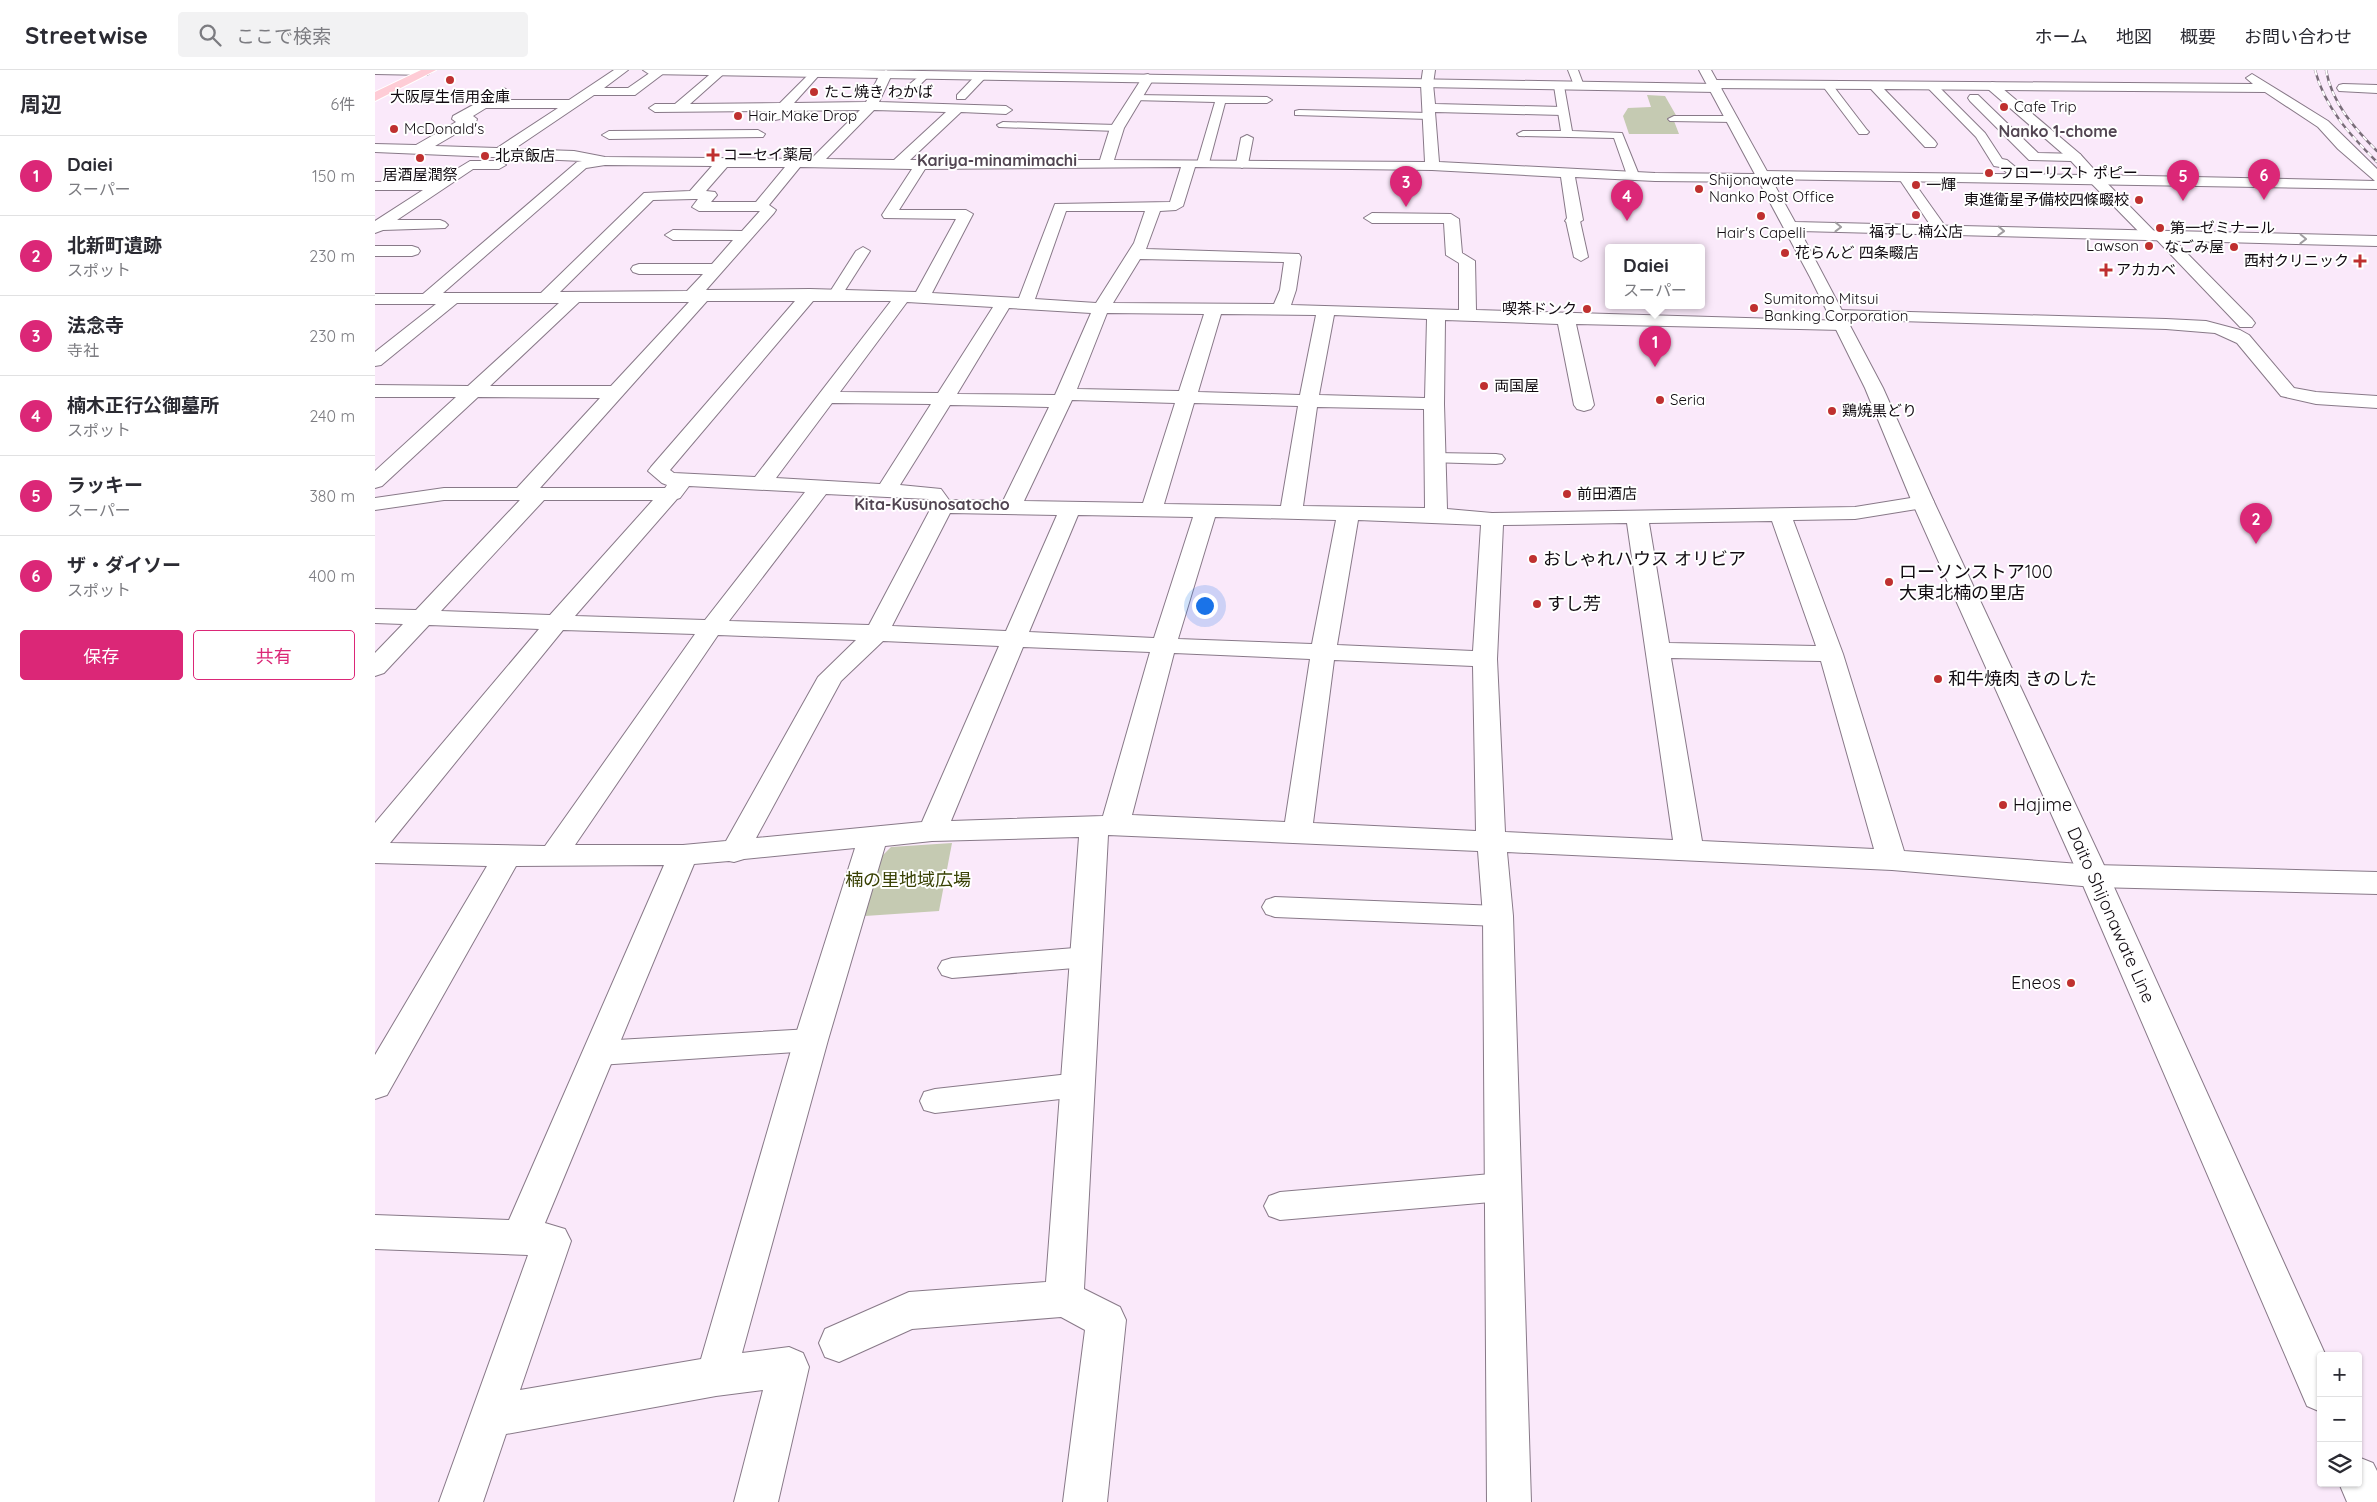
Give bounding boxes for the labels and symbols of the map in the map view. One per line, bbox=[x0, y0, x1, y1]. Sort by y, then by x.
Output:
marker: 大阪厚生信用金庫 bbox=[444, 74, 456, 86]
place label: たこ焼き わかば bbox=[824, 82, 933, 101]
marker: たこ焼き わかば bbox=[808, 86, 820, 98]
place label: 大阪厚生信用金庫 bbox=[390, 87, 510, 106]
place label: Cafe Trip bbox=[2014, 97, 2077, 116]
marker: Cafe Trip bbox=[1998, 101, 2010, 113]
place label: Hair Make Drop bbox=[748, 106, 857, 125]
marker: Hair Make Drop bbox=[732, 110, 744, 122]
place label: McDonald's bbox=[404, 119, 484, 138]
district label: Nanko 1-chome bbox=[1999, 121, 2118, 141]
marker: McDonald's bbox=[388, 123, 400, 135]
place label: コーセイ薬局 bbox=[723, 145, 813, 164]
place label: 北京飯店 bbox=[495, 146, 555, 165]
marker: コーセイ薬局 bbox=[707, 149, 719, 161]
marker: 北京飯店 bbox=[479, 150, 491, 162]
district label: Kariya-minamimachi bbox=[917, 150, 1077, 170]
marker: 居酒屋潤祭 bbox=[414, 152, 426, 164]
pin: 6 bbox=[2248, 159, 2280, 200]
pin: 5 bbox=[2167, 160, 2199, 201]
place label: フローリスト ポピー bbox=[1999, 163, 2138, 182]
place label: 居酒屋潤祭 bbox=[382, 165, 458, 184]
pin: 3 bbox=[1390, 166, 1422, 207]
marker: フローリスト ポピー bbox=[1983, 167, 1995, 179]
place label: Shijonawate Nanko Post Office bbox=[1709, 170, 1834, 206]
place label: 一輝 bbox=[1926, 175, 1956, 194]
marker: 一輝 bbox=[1910, 179, 1922, 191]
pin: 4 bbox=[1611, 180, 1643, 221]
marker: Shijonawate Nanko Post Office bbox=[1693, 183, 1705, 195]
place label: 東進衛星予備校四條畷校 bbox=[1964, 190, 2129, 209]
marker: 東進衛星予備校四條畷校 bbox=[2133, 194, 2145, 206]
marker: 福すし 楠公店 bbox=[1910, 209, 1922, 221]
marker: Hair's Capelli bbox=[1755, 210, 1767, 222]
place label: 第一ゼミナール bbox=[2170, 218, 2275, 237]
one-way arrow bbox=[1835, 222, 1843, 232]
place label: 福すし 楠公店 bbox=[1869, 222, 1963, 241]
marker: 第一ゼミナール bbox=[2154, 222, 2166, 234]
place label: Hair's Capelli bbox=[1716, 223, 1806, 242]
one-way arrow bbox=[1997, 225, 2005, 236]
one-way arrow bbox=[2300, 234, 2307, 244]
place label: Lawson bbox=[2086, 236, 2139, 255]
place label: なごみ屋 bbox=[2164, 237, 2224, 256]
marker: Lawson bbox=[2143, 240, 2155, 252]
marker: なごみ屋 bbox=[2228, 241, 2240, 253]
place label: 花らんど 四条畷店 bbox=[1795, 243, 1919, 262]
marker: 花らんど 四条畷店 bbox=[1779, 247, 1791, 259]
place label: 西村クリニック bbox=[2244, 251, 2349, 270]
marker: 西村クリニック bbox=[2353, 254, 2367, 268]
place label: アカカベ bbox=[2116, 260, 2176, 279]
marker: アカカベ bbox=[2100, 264, 2112, 276]
place label: Sumitomo Mitsui Banking Corporation bbox=[1764, 289, 1908, 325]
place label: 喫茶ドンク bbox=[1502, 299, 1577, 318]
marker: Sumitomo Mitsui Banking Corporation bbox=[1748, 302, 1760, 314]
marker: 喫茶ドンク bbox=[1581, 303, 1593, 315]
pin: 1 bbox=[1639, 326, 1671, 367]
place label: 両国屋 bbox=[1494, 376, 1539, 395]
marker: 両国屋 bbox=[1478, 380, 1490, 392]
place label: Seria bbox=[1670, 390, 1705, 409]
marker: Seria bbox=[1654, 394, 1666, 406]
place label: 鶏焼黒どり bbox=[1842, 401, 1917, 420]
marker: 鶏焼黒どり bbox=[1826, 405, 1838, 417]
place label: 前田酒店 bbox=[1577, 484, 1637, 503]
marker: 前田酒店 bbox=[1561, 488, 1573, 500]
district label: Kita-Kusunosatocho bbox=[854, 494, 1010, 514]
pin: 2 bbox=[2240, 503, 2272, 544]
place label: おしゃれハウス オリビア bbox=[1543, 547, 1746, 570]
marker: おしゃれハウス オリビア bbox=[1527, 553, 1539, 565]
place label: ローソンストア100 大東北楠の里店 bbox=[1899, 560, 2053, 604]
marker: ローソンストア100 大東北楠の里店 bbox=[1883, 576, 1895, 588]
place label: すし芳 bbox=[1547, 592, 1601, 615]
your location bbox=[1192, 593, 1218, 619]
marker: すし芳 bbox=[1531, 598, 1543, 610]
place label: 和牛焼肉 きのした bbox=[1948, 667, 2097, 690]
marker: 和牛焼肉 きのした bbox=[1932, 673, 1944, 685]
place label: Hajime bbox=[2013, 793, 2072, 816]
marker: Hajime bbox=[1997, 799, 2009, 811]
street label: Daito Shijonawate Line bbox=[2062, 823, 2161, 1006]
park label: 楠の里地域広場 bbox=[845, 868, 971, 891]
place label: Eneos bbox=[2011, 971, 2061, 994]
marker: Eneos bbox=[2065, 977, 2077, 989]

